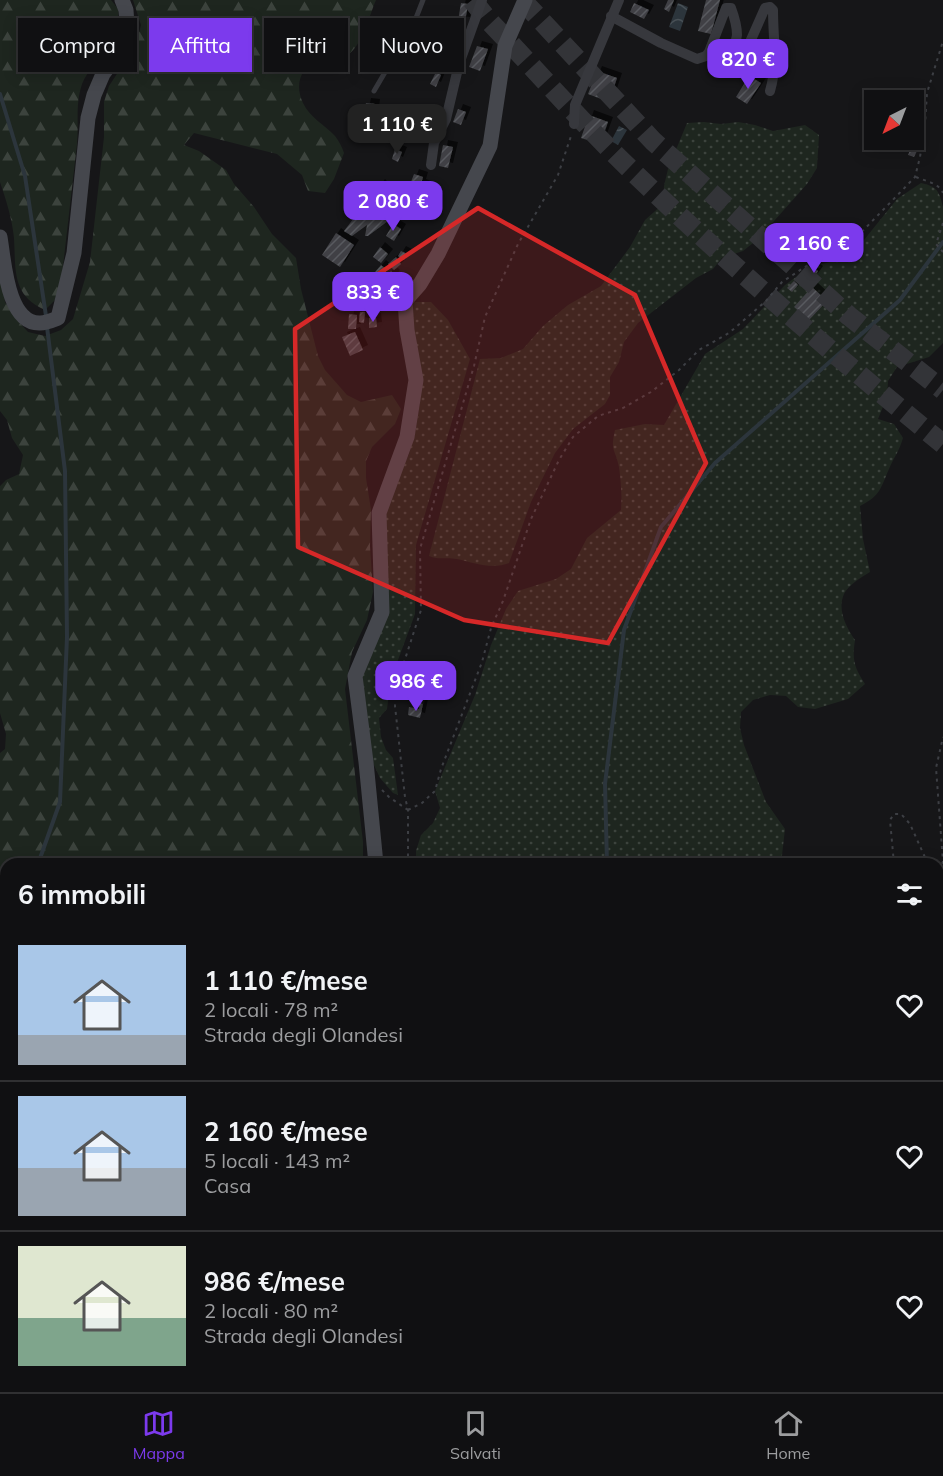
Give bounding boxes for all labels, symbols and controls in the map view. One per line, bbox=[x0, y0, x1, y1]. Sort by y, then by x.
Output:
chip: Compra bbox=[18, 18, 137, 72]
chip: Affitta bbox=[149, 18, 252, 72]
chip: Filtri bbox=[264, 18, 348, 72]
chip: Nuovo bbox=[360, 18, 464, 72]
pin: 820 € bbox=[706, 39, 790, 90]
text: 820 € bbox=[721, 46, 775, 71]
north arrow bbox=[864, 90, 924, 150]
map controls bbox=[864, 90, 924, 150]
pin: 1 110 € bbox=[342, 104, 452, 155]
text: 1 110 € bbox=[362, 111, 432, 136]
pin: 2 080 € bbox=[338, 181, 448, 232]
text: 2 080 € bbox=[358, 188, 428, 213]
pin: 2 160 € bbox=[759, 223, 869, 274]
text: 2 160 € bbox=[779, 230, 849, 255]
pin: 833 € bbox=[331, 272, 415, 323]
text: 833 € bbox=[346, 279, 400, 304]
pin: 986 € bbox=[374, 661, 458, 712]
text: 986 € bbox=[389, 668, 443, 693]
text: 6 immobili bbox=[18, 878, 146, 911]
icon: filters bbox=[893, 878, 926, 911]
text: 1 110 €/mese bbox=[204, 964, 368, 997]
icon: home bbox=[66, 969, 138, 1041]
icon: heart bbox=[893, 989, 926, 1022]
text: 2 locali · 78 m² bbox=[204, 997, 338, 1022]
text: Strada degli Olandesi bbox=[204, 1022, 403, 1047]
text: 2 160 €/mese bbox=[204, 1115, 368, 1148]
icon: home bbox=[66, 1120, 138, 1192]
icon: heart bbox=[893, 1140, 926, 1173]
text: 5 locali · 143 m² bbox=[204, 1148, 350, 1173]
text: Casa bbox=[204, 1173, 251, 1198]
text: 986 €/mese bbox=[204, 1265, 345, 1298]
icon: home bbox=[66, 1270, 138, 1342]
icon: heart bbox=[893, 1290, 926, 1323]
text: 2 locali · 80 m² bbox=[204, 1298, 338, 1323]
text: Strada degli Olandesi bbox=[204, 1323, 403, 1348]
tab: Mappa bbox=[133, 1407, 185, 1463]
tab: Salvati bbox=[450, 1407, 501, 1463]
tab: Home bbox=[766, 1407, 810, 1463]

